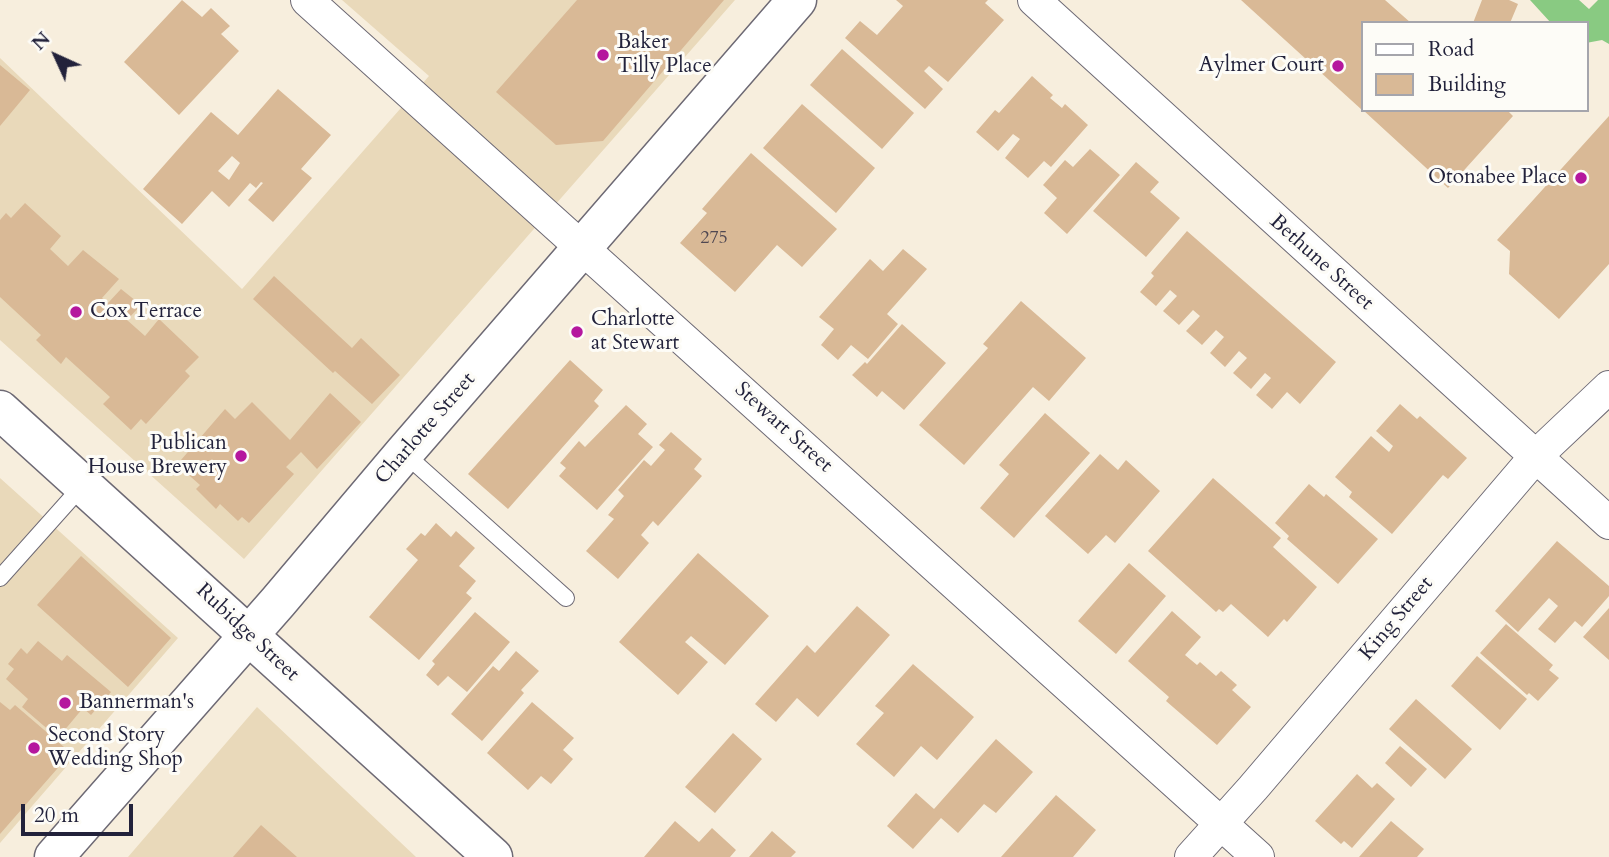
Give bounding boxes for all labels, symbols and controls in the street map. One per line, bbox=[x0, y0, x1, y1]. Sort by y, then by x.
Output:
north arrow bbox=[21, 21, 91, 91]
legend bbox=[1360, 21, 1588, 112]
text: N bbox=[26, 26, 56, 56]
place label: Baker Tilly Place bbox=[617, 30, 712, 80]
text: Road bbox=[1428, 35, 1474, 64]
marker: Baker Tilly Place bbox=[595, 47, 611, 63]
place label: Aylmer Court bbox=[1199, 53, 1324, 79]
marker: Aylmer Court bbox=[1330, 58, 1346, 74]
text: Building bbox=[1428, 70, 1506, 99]
place label: Otonabee Place bbox=[1428, 165, 1567, 191]
marker: Otonabee Place bbox=[1573, 170, 1589, 186]
street label: Bethune Street bbox=[1264, 210, 1378, 316]
house number: 275 bbox=[700, 228, 728, 250]
place label: Cox Terrace bbox=[90, 299, 202, 325]
marker: Cox Terrace bbox=[68, 304, 84, 320]
place label: Charlotte at Stewart bbox=[591, 307, 679, 357]
marker: Charlotte at Stewart bbox=[569, 324, 585, 340]
street label: Charlotte Street bbox=[371, 368, 481, 490]
street label: Stewart Street bbox=[729, 377, 837, 479]
place label: Publican House Brewery bbox=[88, 431, 227, 481]
marker: Publican House Brewery bbox=[233, 448, 249, 464]
street label: King Street bbox=[1355, 572, 1439, 666]
street label: Rubidge Street bbox=[190, 579, 304, 687]
place label: Bannerman's bbox=[79, 690, 194, 716]
marker: Bannerman's bbox=[57, 695, 73, 711]
place label: Second Story Wedding Shop bbox=[48, 723, 183, 773]
marker: Second Story Wedding Shop bbox=[26, 740, 42, 756]
scale bar bbox=[24, 790, 136, 834]
text: 20 m bbox=[34, 801, 79, 830]

